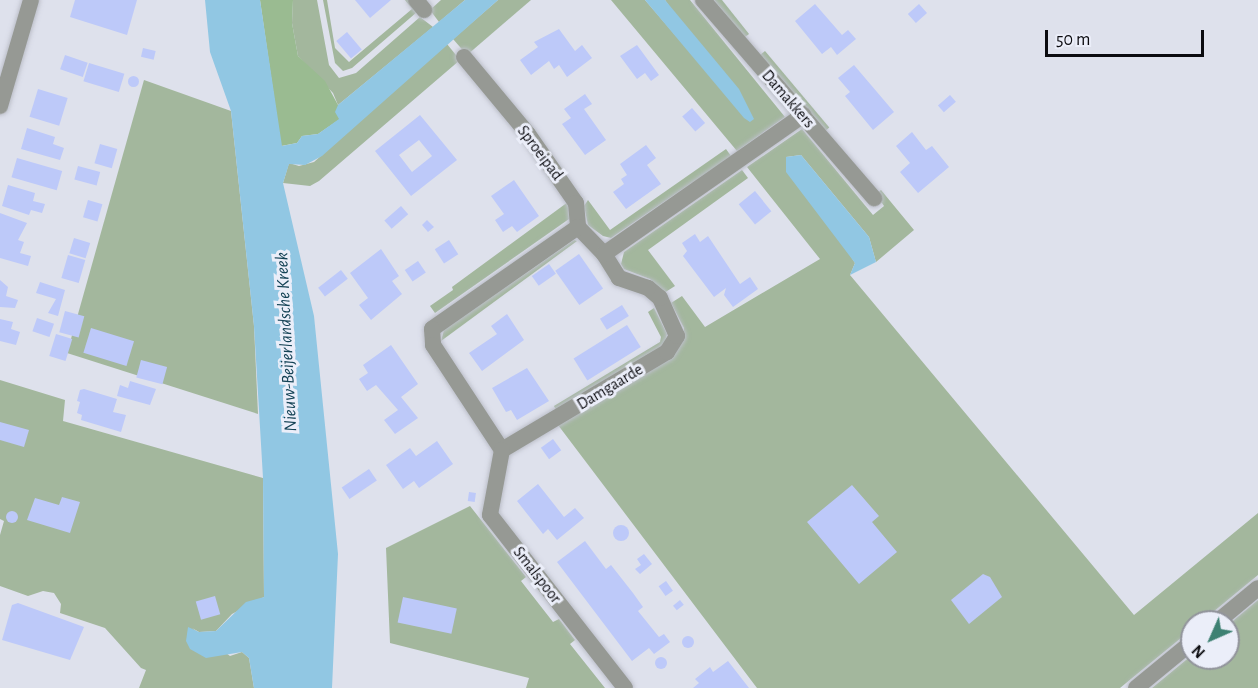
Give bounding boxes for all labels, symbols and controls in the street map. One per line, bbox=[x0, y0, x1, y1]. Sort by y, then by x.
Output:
scale bar bbox=[1048, 18, 1207, 56]
text: 50 m bbox=[1056, 31, 1090, 49]
street label: Damakkers bbox=[758, 66, 818, 132]
street label: Sproeipad bbox=[513, 122, 567, 184]
water label: Nieuw-Beijerlandsche Kreek bbox=[272, 252, 302, 432]
street label: Damgaarde bbox=[574, 360, 646, 414]
street label: Smalspoor bbox=[509, 543, 565, 607]
north arrow bbox=[1180, 610, 1240, 670]
text: N bbox=[1189, 642, 1208, 661]

